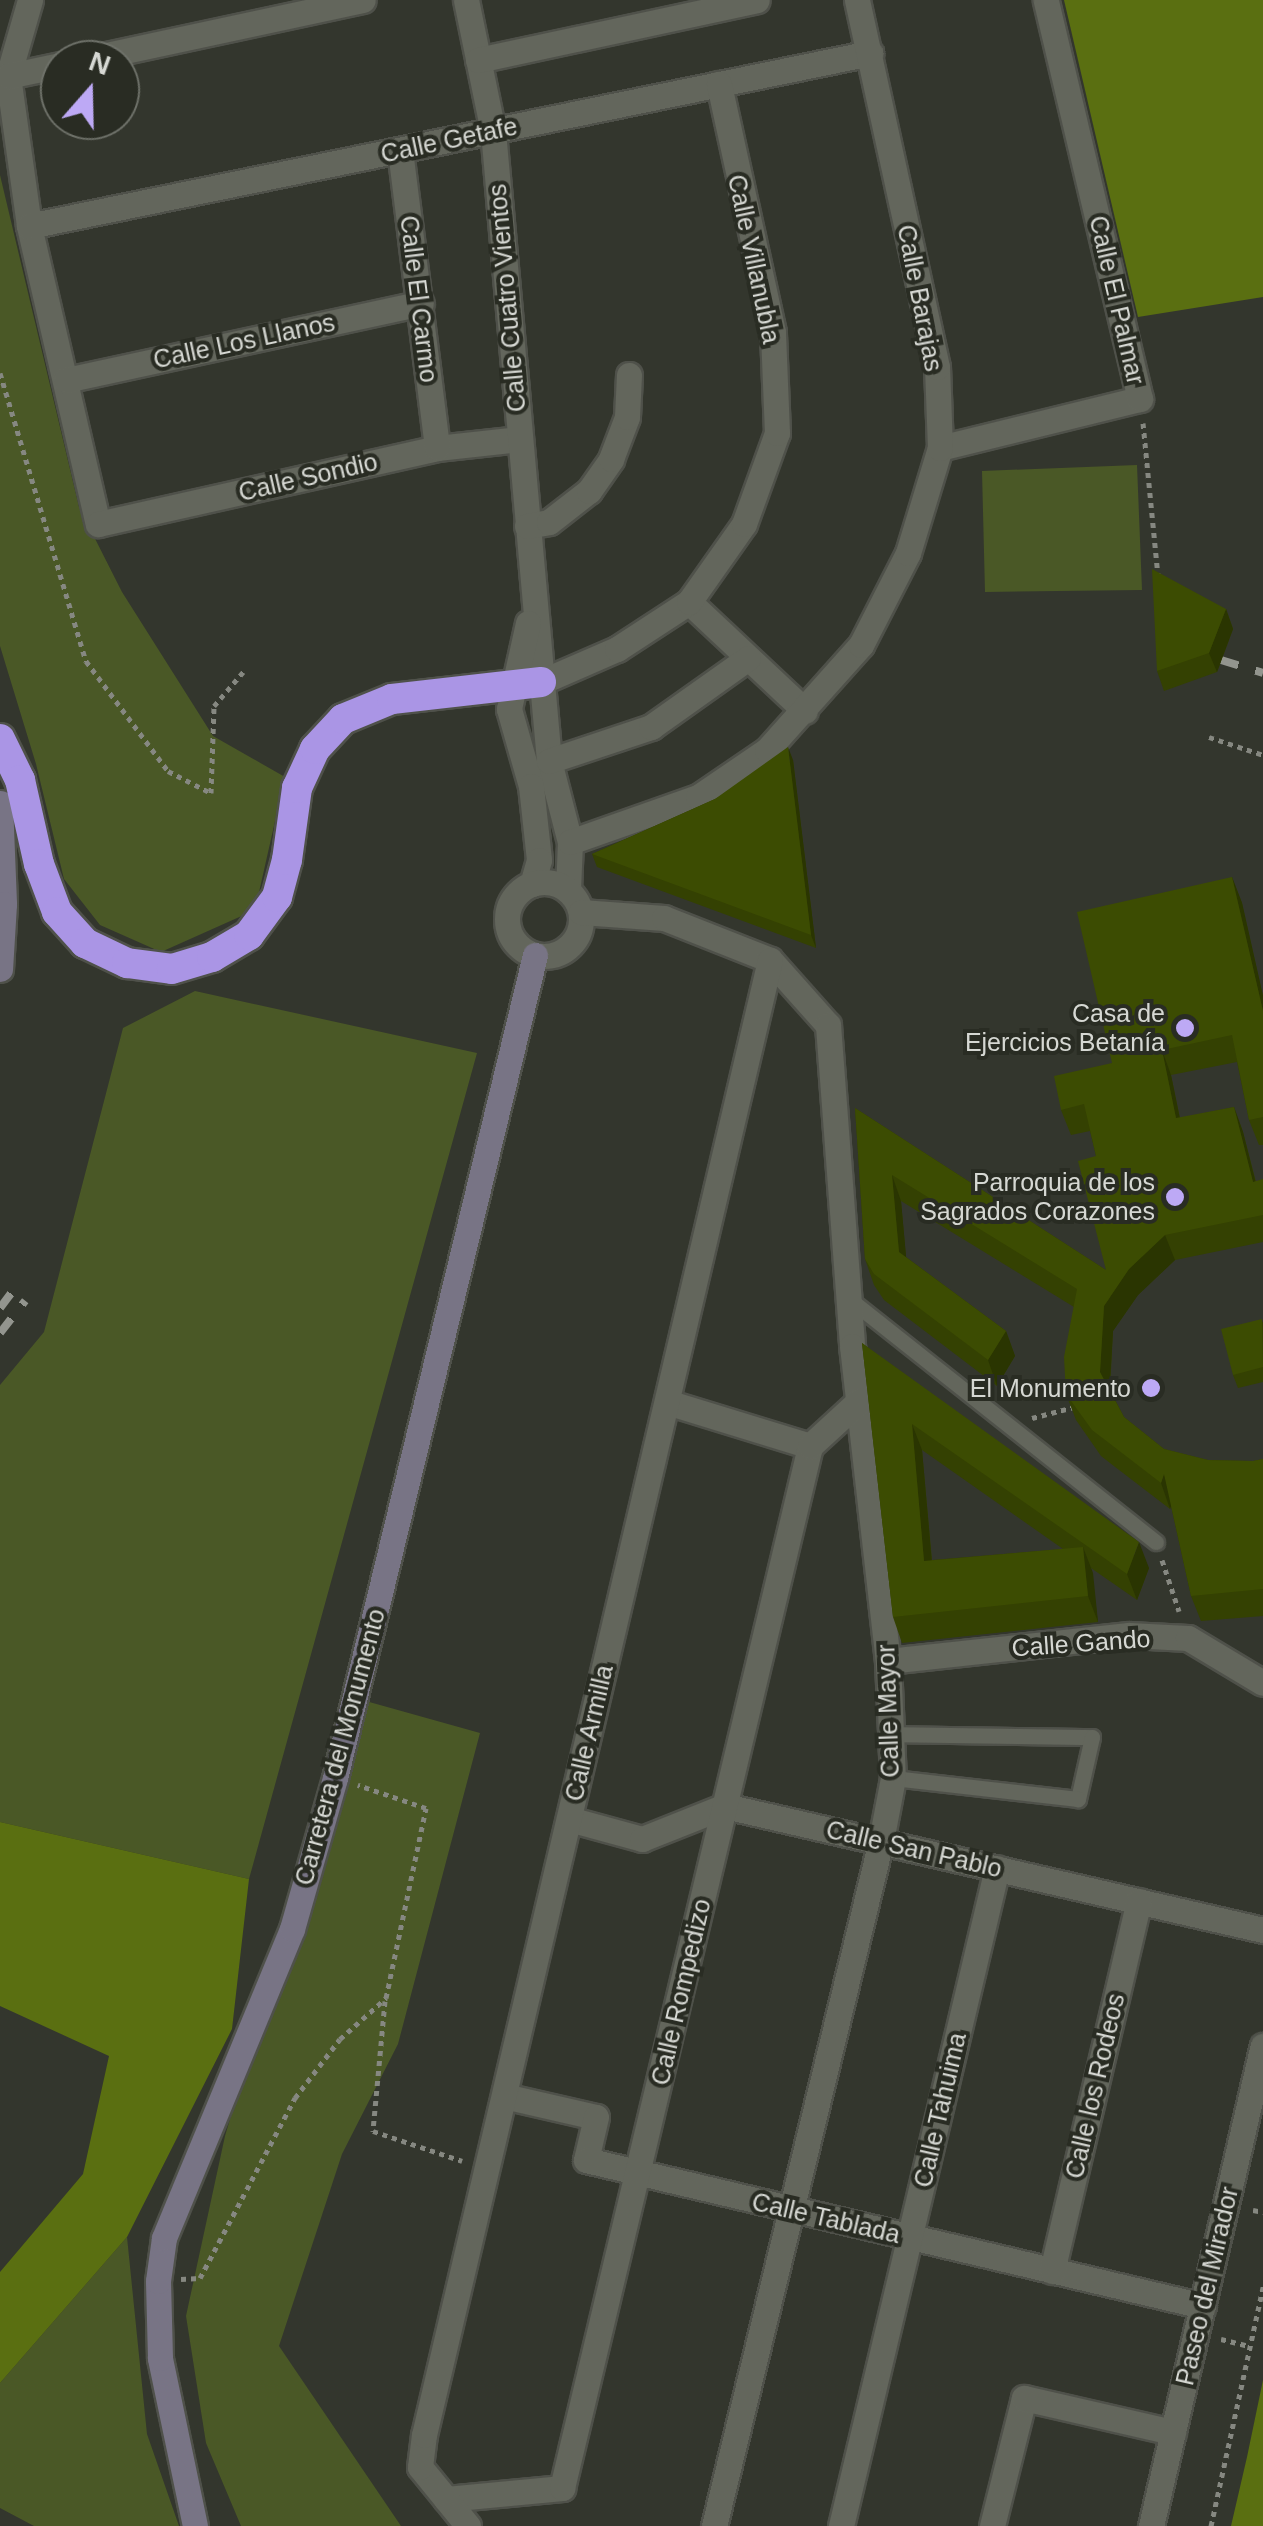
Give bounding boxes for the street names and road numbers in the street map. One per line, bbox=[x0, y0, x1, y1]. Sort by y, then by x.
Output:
street label: Calle Getafe bbox=[378, 111, 520, 169]
street label: Calle Villanubla bbox=[721, 172, 787, 346]
street label: Calle Cuatro Vientos bbox=[482, 183, 532, 413]
street label: Calle El Palmar bbox=[1083, 213, 1151, 387]
street label: Calle El Carmo bbox=[394, 214, 444, 384]
street label: Calle Barajas bbox=[891, 222, 949, 374]
street label: Calle Los Llanos bbox=[150, 307, 338, 375]
street label: Calle Sondio bbox=[236, 446, 380, 508]
street label: Carretera del Monumento bbox=[289, 1606, 391, 1888]
street label: Calle Gando bbox=[1011, 1623, 1151, 1663]
street label: Calle Mayor bbox=[871, 1644, 905, 1778]
street label: Calle Armilla bbox=[559, 1661, 619, 1805]
street label: Calle San Pablo bbox=[823, 1814, 1005, 1884]
street label: Calle Rompedizo bbox=[645, 1896, 717, 2088]
street label: Calle los Rodeos bbox=[1059, 1991, 1131, 2181]
street label: Calle Tahuima bbox=[908, 2029, 972, 2191]
street label: Paseo del Mirador bbox=[1170, 2184, 1244, 2388]
street label: Calle Tablada bbox=[749, 2186, 903, 2250]

